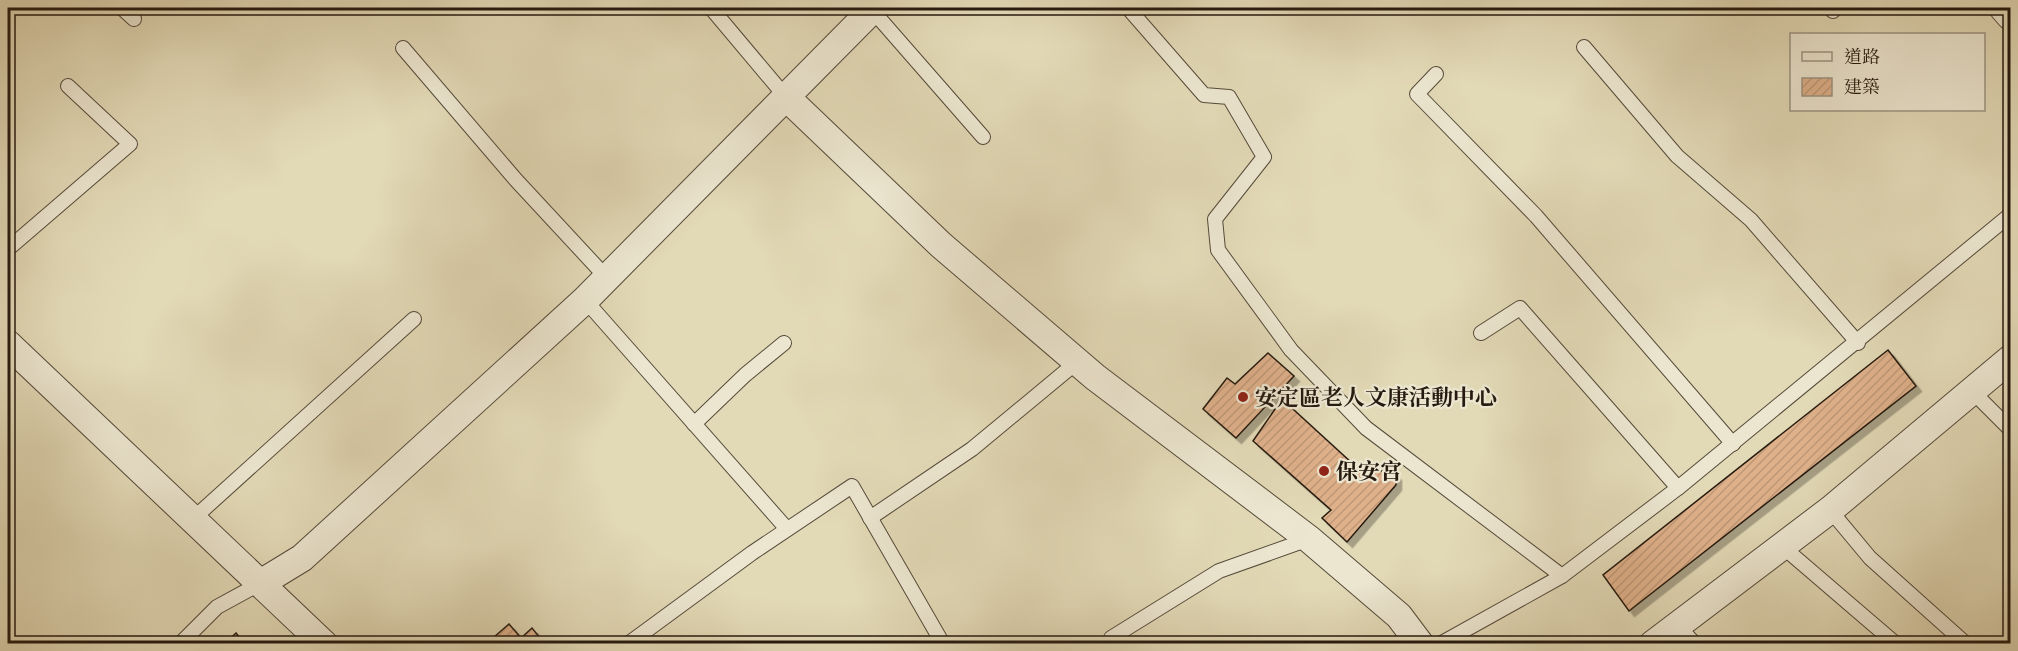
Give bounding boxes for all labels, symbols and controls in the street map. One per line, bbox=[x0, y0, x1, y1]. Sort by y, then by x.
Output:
legend bbox=[1790, 33, 1985, 111]
text: 道路 bbox=[1844, 47, 1880, 70]
text: 建築 bbox=[1844, 77, 1880, 100]
place label: 安定區老人文康活動中心 bbox=[1255, 385, 1497, 413]
marker: 安定區老人文康活動中心 bbox=[1236, 390, 1250, 404]
place label: 保安宮 bbox=[1336, 459, 1402, 487]
marker: 保安宮 bbox=[1317, 464, 1331, 478]

